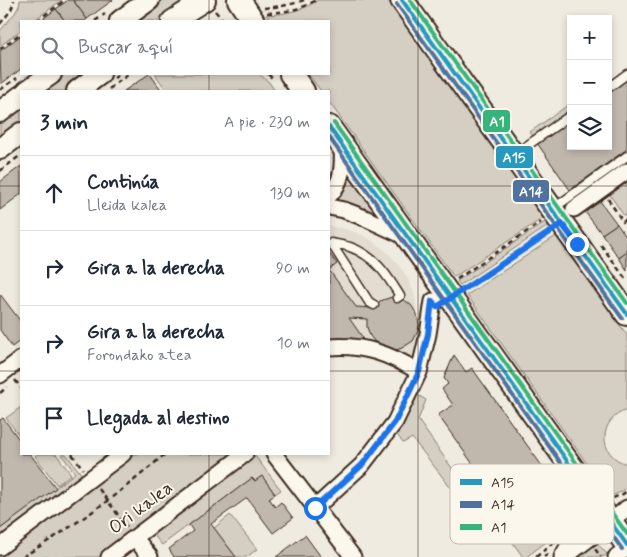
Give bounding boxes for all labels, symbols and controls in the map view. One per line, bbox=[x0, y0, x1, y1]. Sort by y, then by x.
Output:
map controls bbox=[567, 15, 612, 150]
button: + bbox=[567, 15, 612, 60]
search box bbox=[20, 20, 330, 75]
icon: search bbox=[38, 34, 66, 62]
text: Buscar aquí bbox=[78, 35, 173, 60]
button: − bbox=[567, 60, 612, 105]
button: layers bbox=[567, 105, 612, 150]
text: 3 min bbox=[40, 109, 88, 137]
line badge: A1 bbox=[482, 109, 511, 133]
text: A pie · 230 m bbox=[224, 112, 310, 133]
text: A1 bbox=[489, 113, 505, 131]
line badge: A15 bbox=[495, 145, 534, 169]
text: A15 bbox=[503, 149, 526, 167]
text: Continúa bbox=[87, 170, 159, 195]
icon: ahead bbox=[40, 179, 68, 207]
line badge: A14 bbox=[512, 179, 550, 203]
text: 130 m bbox=[269, 183, 310, 204]
text: A14 bbox=[519, 183, 543, 201]
text: Lleida kalea bbox=[87, 195, 167, 216]
route end bbox=[566, 233, 589, 256]
icon: right bbox=[40, 254, 68, 282]
text: Gira a la derecha bbox=[87, 256, 225, 281]
text: 90 m bbox=[276, 258, 310, 279]
text: Gira a la derecha bbox=[87, 320, 225, 345]
icon: right bbox=[40, 329, 68, 357]
text: 10 m bbox=[277, 333, 310, 354]
text: Forondako atea bbox=[87, 345, 192, 366]
icon: arrive bbox=[40, 404, 68, 432]
text: Llegada al destino bbox=[87, 406, 229, 431]
legend bbox=[450, 464, 614, 544]
text: A15 bbox=[491, 474, 514, 492]
street label: Ori kalea bbox=[104, 476, 178, 540]
text: A14 bbox=[491, 496, 515, 514]
route start bbox=[304, 497, 327, 520]
text: A1 bbox=[491, 519, 506, 537]

